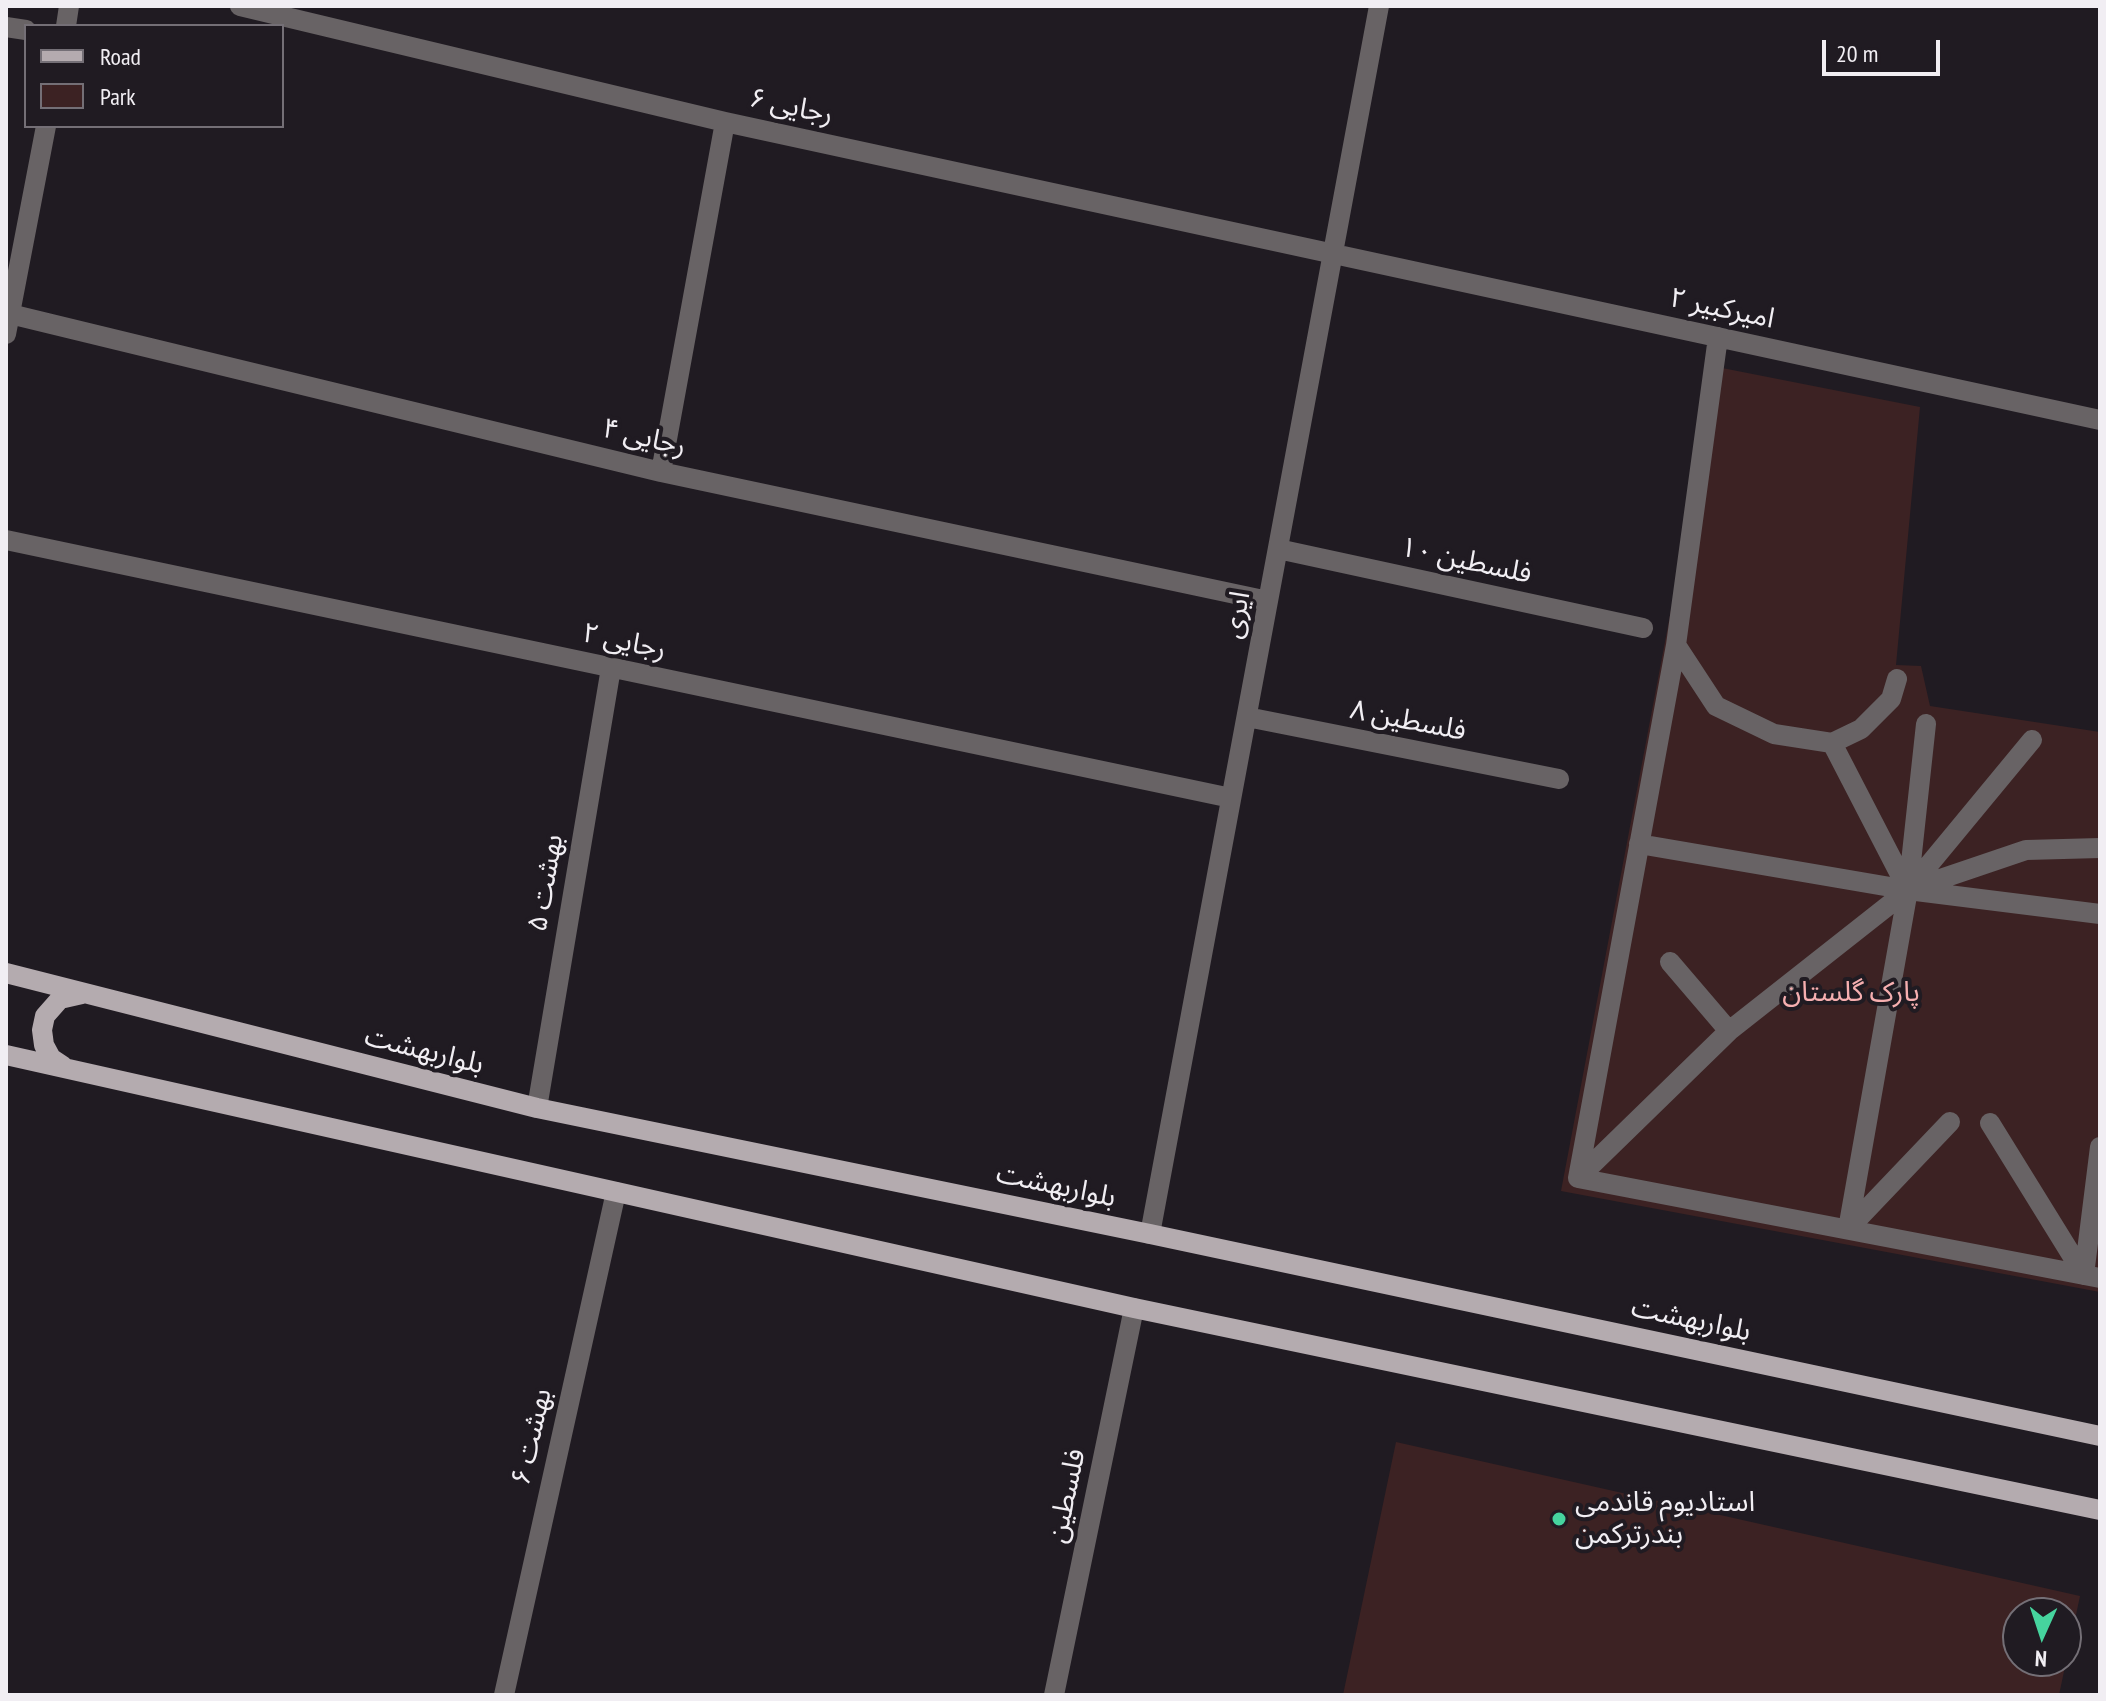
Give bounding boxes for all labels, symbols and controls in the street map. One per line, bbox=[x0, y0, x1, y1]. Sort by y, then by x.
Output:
legend bbox=[24, 24, 284, 128]
scale bar bbox=[1826, 24, 1944, 74]
text: 20 m bbox=[1836, 38, 1878, 69]
text: Road bbox=[100, 41, 141, 72]
text: Park bbox=[100, 81, 136, 112]
street label: رجایی ۶ bbox=[746, 82, 836, 132]
street label: امیرکبیر ۲ bbox=[1666, 282, 1778, 336]
street label: رجایی ۴ bbox=[599, 412, 689, 464]
street label: فلسطین ۱۰ bbox=[1397, 531, 1535, 591]
street label: ایری bbox=[1216, 589, 1258, 641]
street label: رجایی ۲ bbox=[579, 617, 669, 667]
street label: فلسطین ۸ bbox=[1347, 693, 1469, 749]
street label: بهشت ۵ bbox=[521, 832, 571, 934]
park label: پارک گلستان bbox=[1782, 976, 1920, 1010]
street label: بلواربهشت bbox=[361, 1020, 487, 1082]
street label: بلواربهشت bbox=[993, 1157, 1119, 1215]
street label: بلواربهشت bbox=[1628, 1291, 1754, 1349]
street label: بهشت ۶ bbox=[505, 1385, 559, 1489]
street label: فلسطین bbox=[1041, 1446, 1093, 1546]
place label: استادیوم قاندمی بندرترکمن bbox=[1575, 1486, 1755, 1552]
marker: استادیوم قاندمی بندرترکمن bbox=[1550, 1510, 1568, 1528]
north arrow bbox=[2002, 1597, 2082, 1677]
text: N bbox=[2034, 1645, 2048, 1673]

